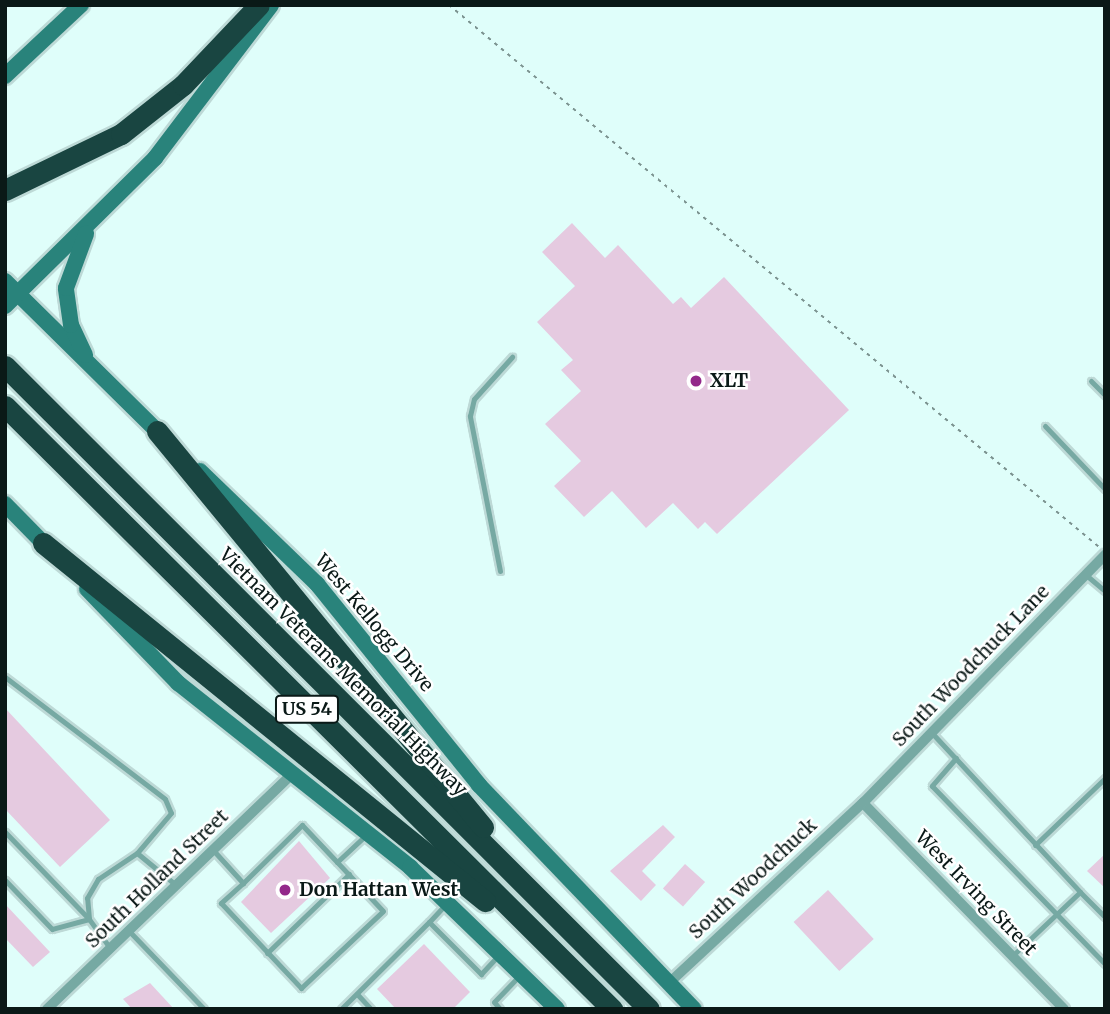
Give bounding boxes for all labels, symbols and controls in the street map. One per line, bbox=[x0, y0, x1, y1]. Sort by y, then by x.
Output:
place label: XLT bbox=[710, 370, 748, 392]
marker: XLT bbox=[688, 373, 704, 389]
street label: Vietnam Veterans Memorial Highway bbox=[214, 543, 472, 801]
street label: West Kellogg Drive bbox=[310, 550, 438, 696]
street label: South Woodchuck Lane bbox=[888, 581, 1054, 751]
road number: US 54 bbox=[274, 694, 340, 724]
street label: South Holland Street bbox=[81, 805, 233, 953]
street label: South Woodchuck bbox=[684, 814, 822, 944]
street label: West Irving Street bbox=[911, 826, 1041, 960]
place label: Don Hattan West bbox=[299, 879, 458, 901]
marker: Don Hattan West bbox=[277, 882, 293, 898]

